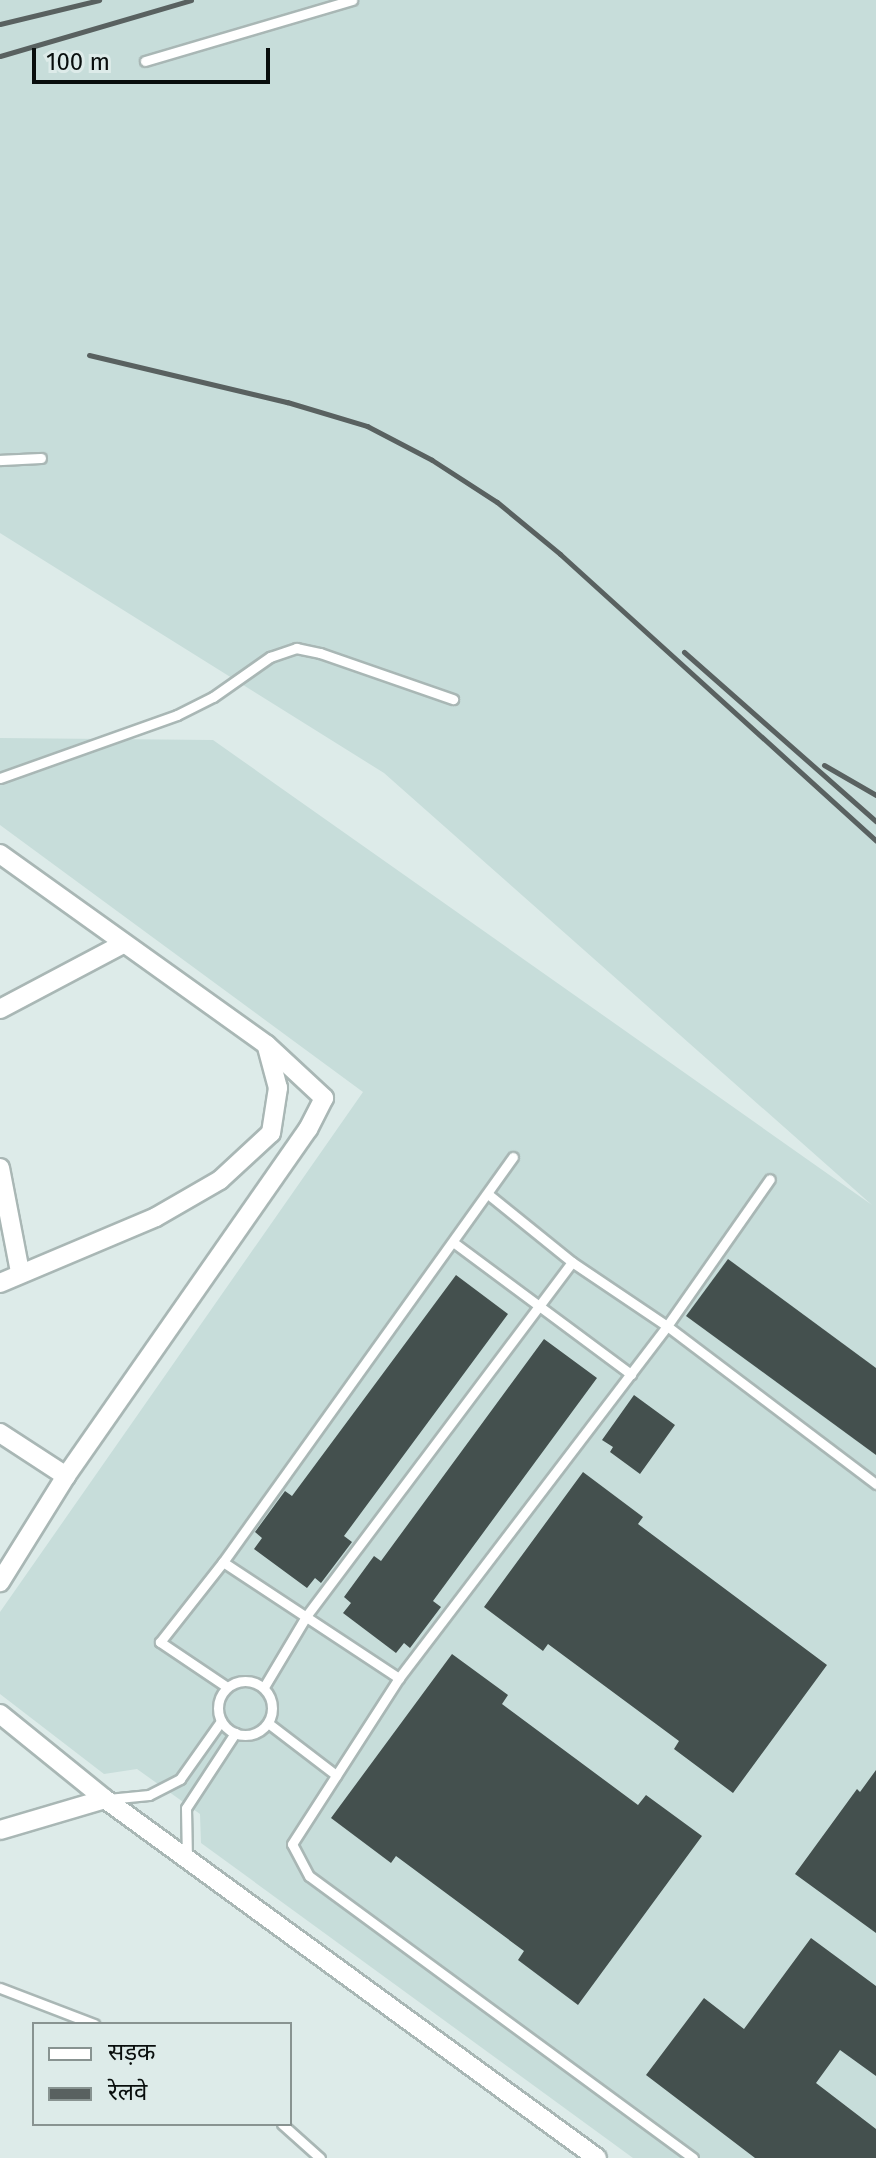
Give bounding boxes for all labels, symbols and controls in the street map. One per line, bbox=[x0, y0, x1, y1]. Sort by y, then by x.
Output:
scale bar bbox=[36, 32, 274, 82]
text: 100 m bbox=[46, 48, 110, 76]
legend bbox=[32, 2022, 292, 2126]
text: सड़क bbox=[108, 2038, 156, 2066]
text: रेलवे bbox=[108, 2078, 147, 2106]

